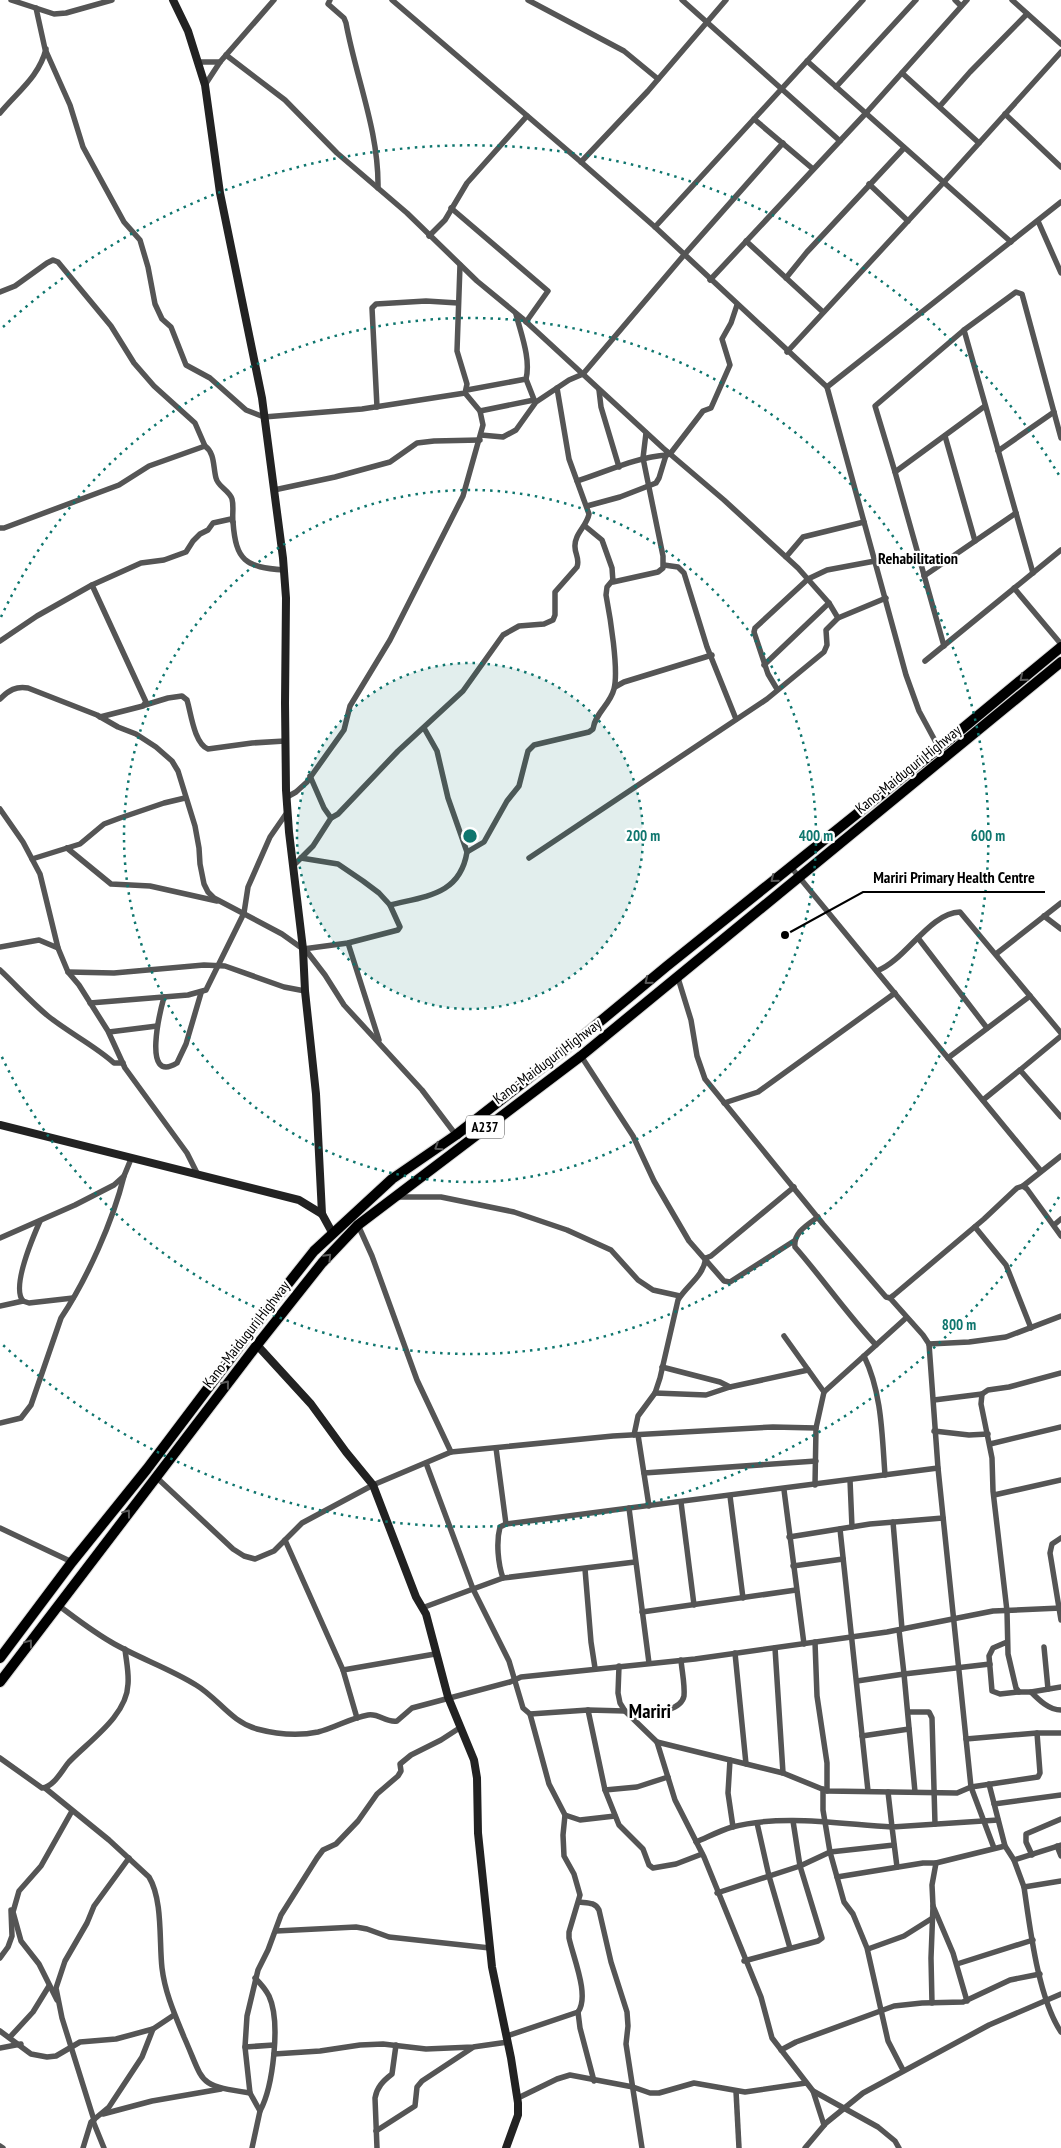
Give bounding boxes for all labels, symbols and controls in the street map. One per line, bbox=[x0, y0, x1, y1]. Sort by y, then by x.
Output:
district label: Rehabilitation bbox=[878, 548, 958, 568]
one-way arrow bbox=[1020, 673, 1029, 682]
street label: Kano-Maiduguri Highway bbox=[851, 720, 965, 818]
text: 200 m bbox=[626, 826, 660, 845]
text: 400 m bbox=[799, 826, 833, 845]
text: 600 m bbox=[971, 826, 1005, 845]
centre of rings bbox=[461, 827, 479, 845]
callout: Mariri Primary Health Centre bbox=[863, 861, 1045, 892]
text: Mariri Primary Health Centre bbox=[873, 867, 1035, 887]
one-way arrow bbox=[771, 873, 780, 881]
one-way arrow bbox=[645, 976, 654, 984]
street label: Kano-Maiduguri Highway bbox=[489, 1014, 605, 1108]
road number: A237 bbox=[466, 1116, 504, 1138]
one-way arrow bbox=[434, 1141, 444, 1150]
one-way arrow bbox=[322, 1254, 331, 1263]
street label: Kano-Maiduguri Highway bbox=[198, 1276, 294, 1391]
text: 800 m bbox=[942, 1315, 976, 1334]
one-way arrow bbox=[221, 1381, 229, 1390]
one-way arrow bbox=[121, 1509, 130, 1519]
one-way arrow bbox=[23, 1639, 32, 1649]
district label: Mariri bbox=[629, 1698, 671, 1724]

